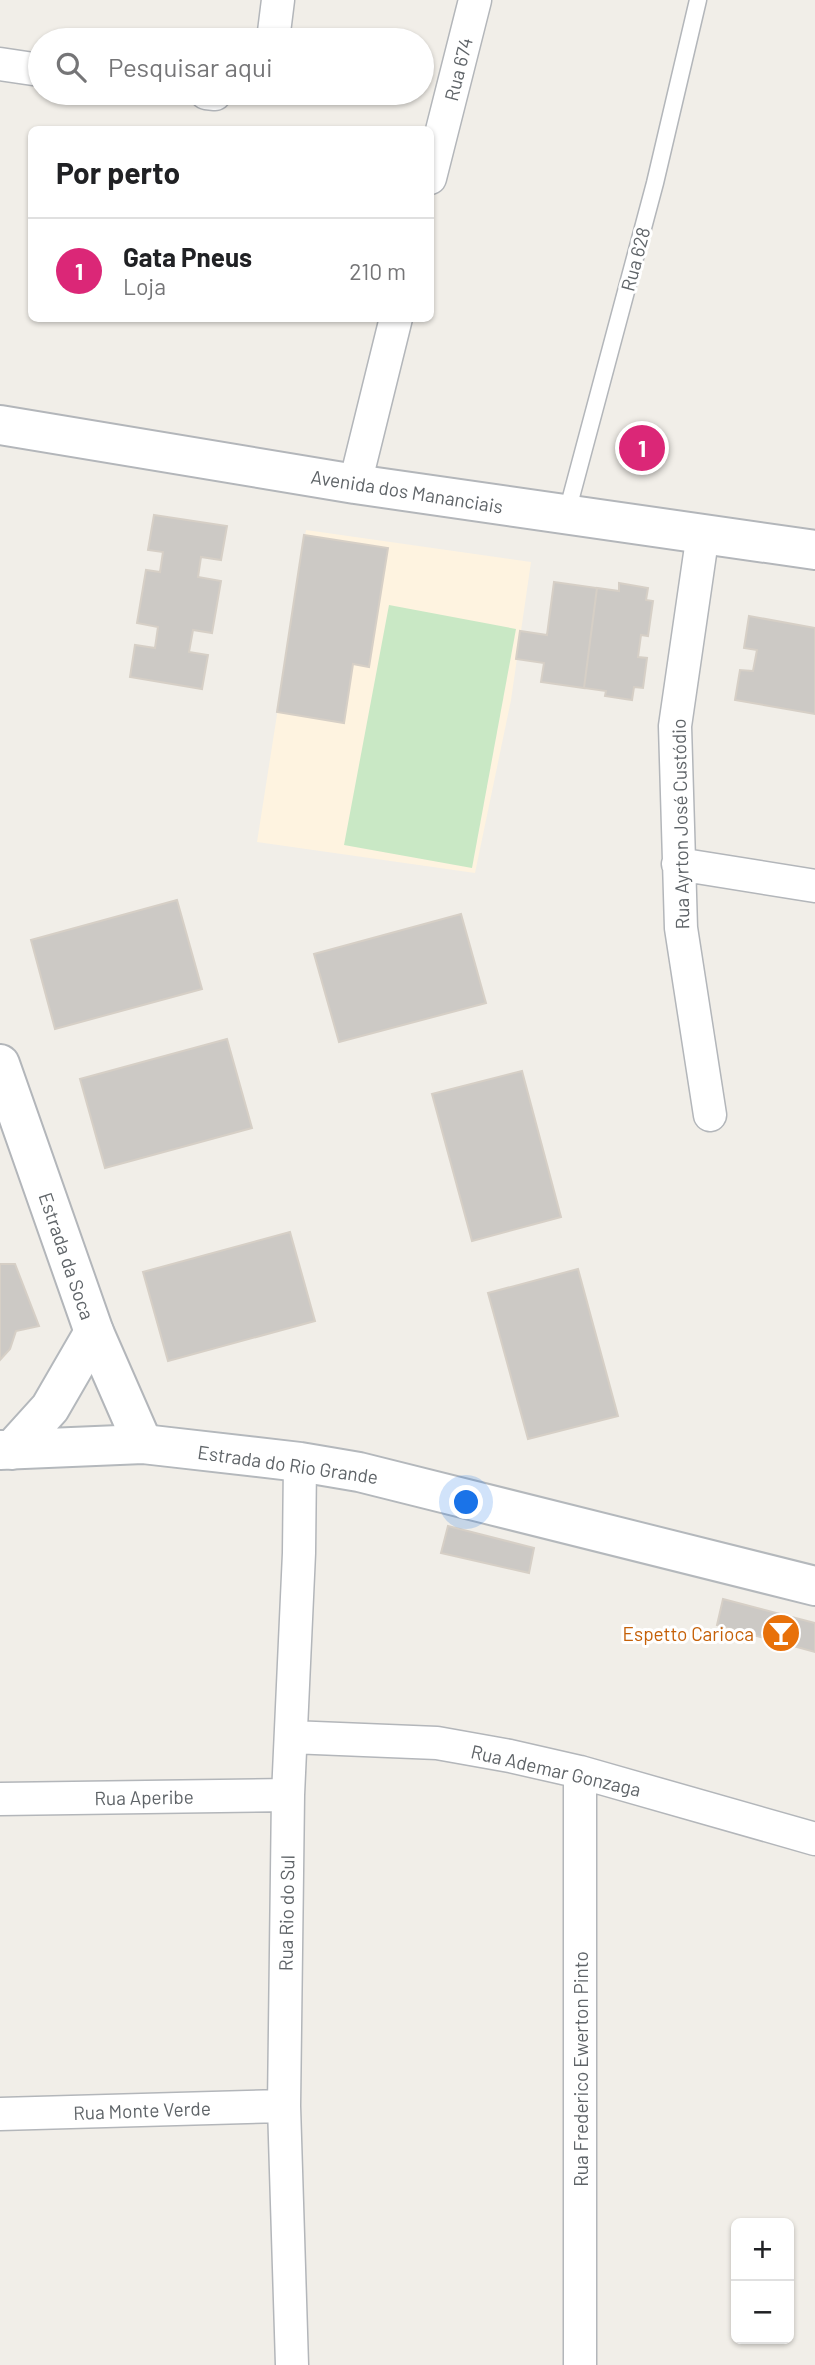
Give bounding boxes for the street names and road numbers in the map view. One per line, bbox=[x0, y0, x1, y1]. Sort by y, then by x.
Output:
street label: Rua 674 bbox=[439, 35, 477, 103]
street label: Rua 628 bbox=[615, 225, 655, 293]
street label: Avenida dos Mananciais bbox=[309, 464, 505, 518]
street label: Rua Ayrton José Custódio bbox=[667, 718, 693, 930]
street label: Estrada da Soca bbox=[34, 1189, 100, 1323]
street label: Estrada do Rio Grande bbox=[196, 1440, 380, 1488]
street label: Rua Ademar Gonzaga bbox=[469, 1739, 643, 1801]
street label: Rua Aperibe bbox=[94, 1785, 194, 1809]
street label: Rua Rio do Sul bbox=[273, 1855, 299, 1971]
street label: Rua Frederico Ewerton Pinto bbox=[569, 1951, 592, 2187]
street label: Rua Monte Verde bbox=[73, 2096, 211, 2124]

